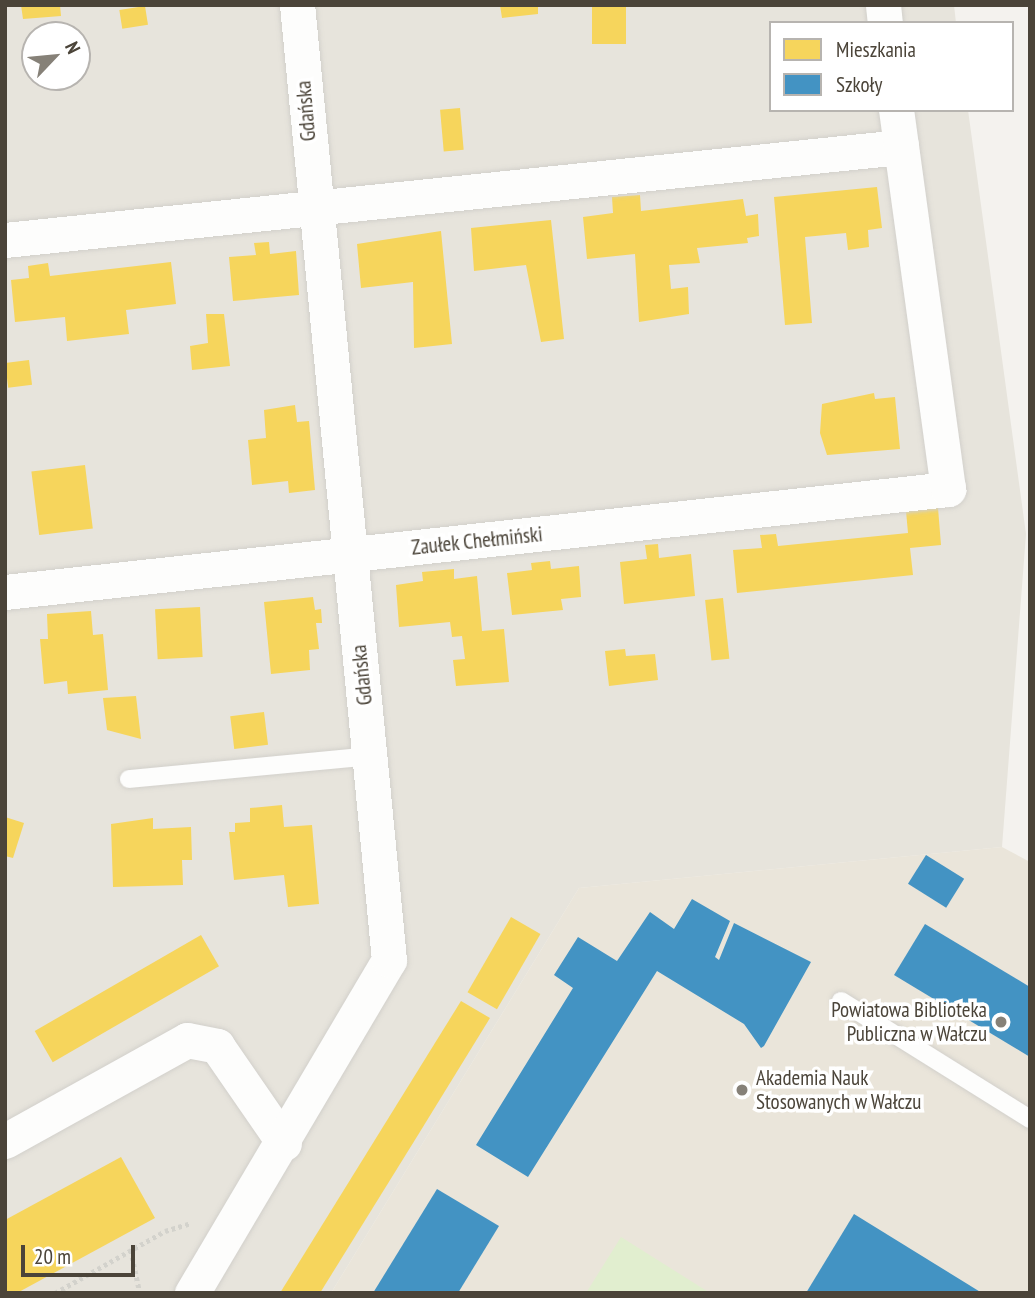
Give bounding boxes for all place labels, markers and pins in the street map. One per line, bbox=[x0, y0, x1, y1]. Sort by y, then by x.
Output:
place label: Powiatowa Biblioteka Publiczna w Wałczu bbox=[831, 997, 987, 1047]
marker: Powiatowa Biblioteka Publiczna w Wałczu bbox=[993, 1014, 1009, 1030]
place label: Akademia Nauk Stosowanych w Wałczu bbox=[756, 1065, 922, 1115]
marker: Akademia Nauk Stosowanych w Wałczu bbox=[734, 1082, 750, 1098]

